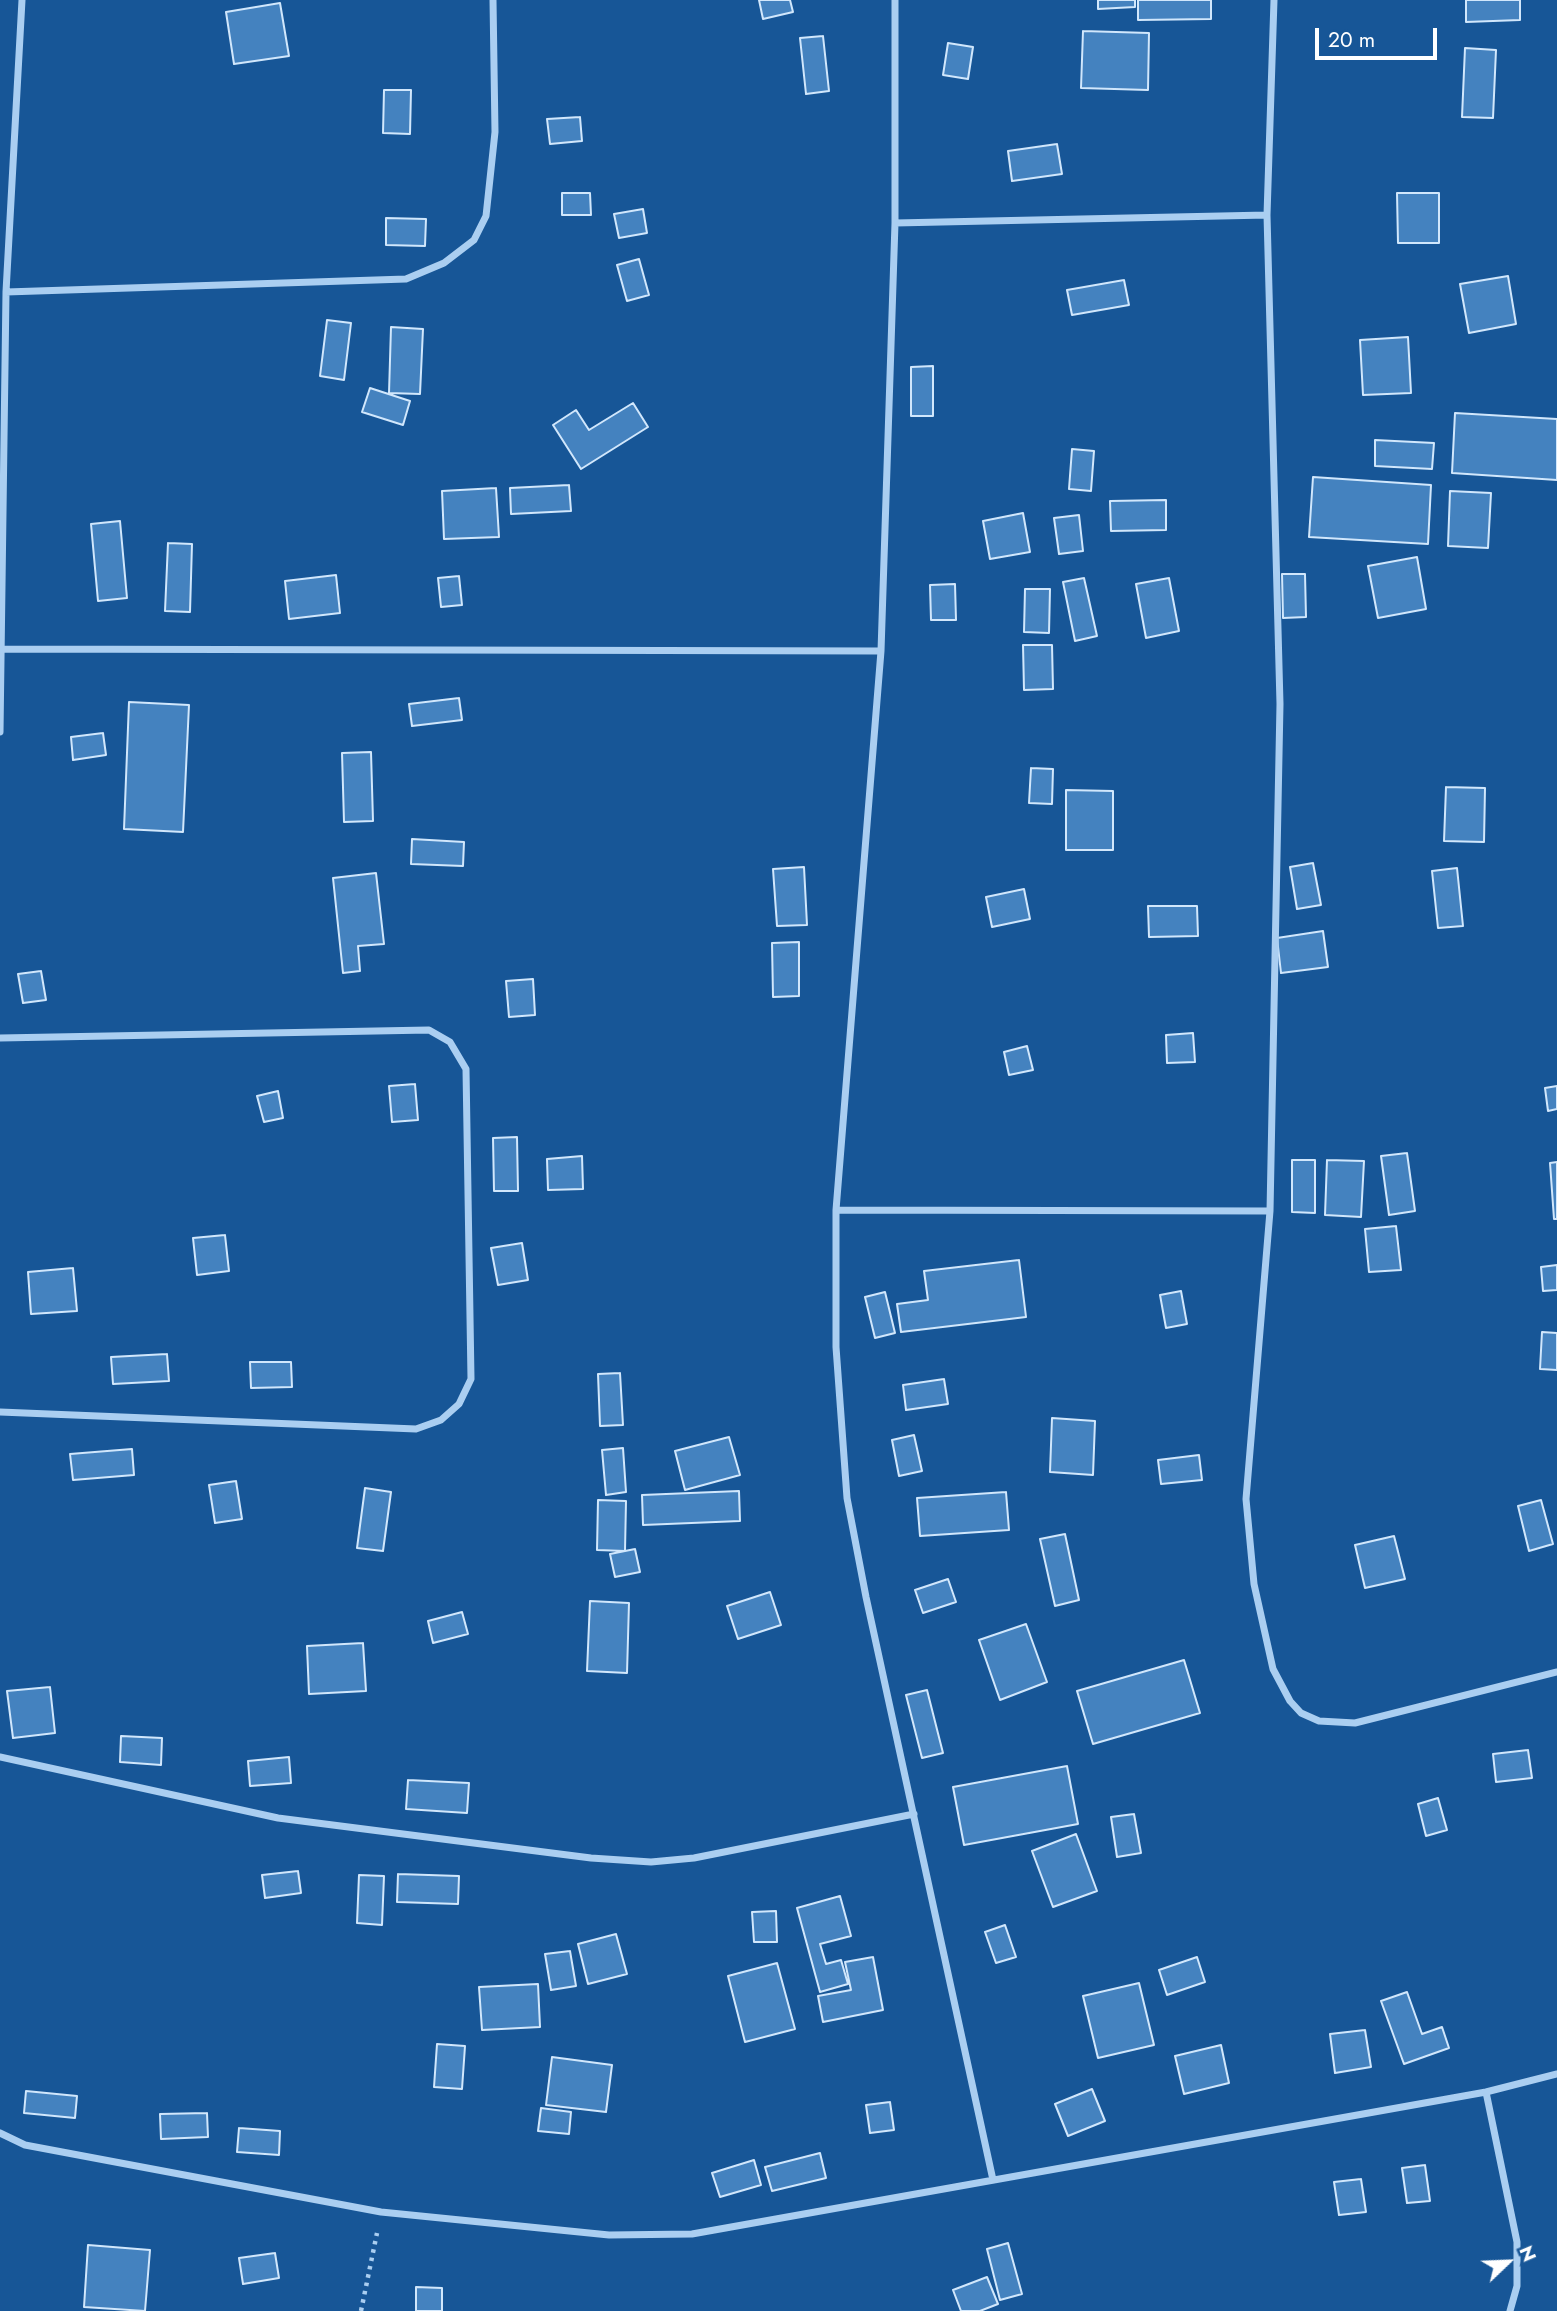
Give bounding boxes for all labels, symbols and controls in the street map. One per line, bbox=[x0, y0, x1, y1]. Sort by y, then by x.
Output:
scale bar bbox=[1319, 14, 1442, 58]
text: 20 m bbox=[1328, 25, 1375, 55]
north arrow bbox=[1473, 2227, 1543, 2297]
text: N bbox=[1512, 2241, 1543, 2266]

